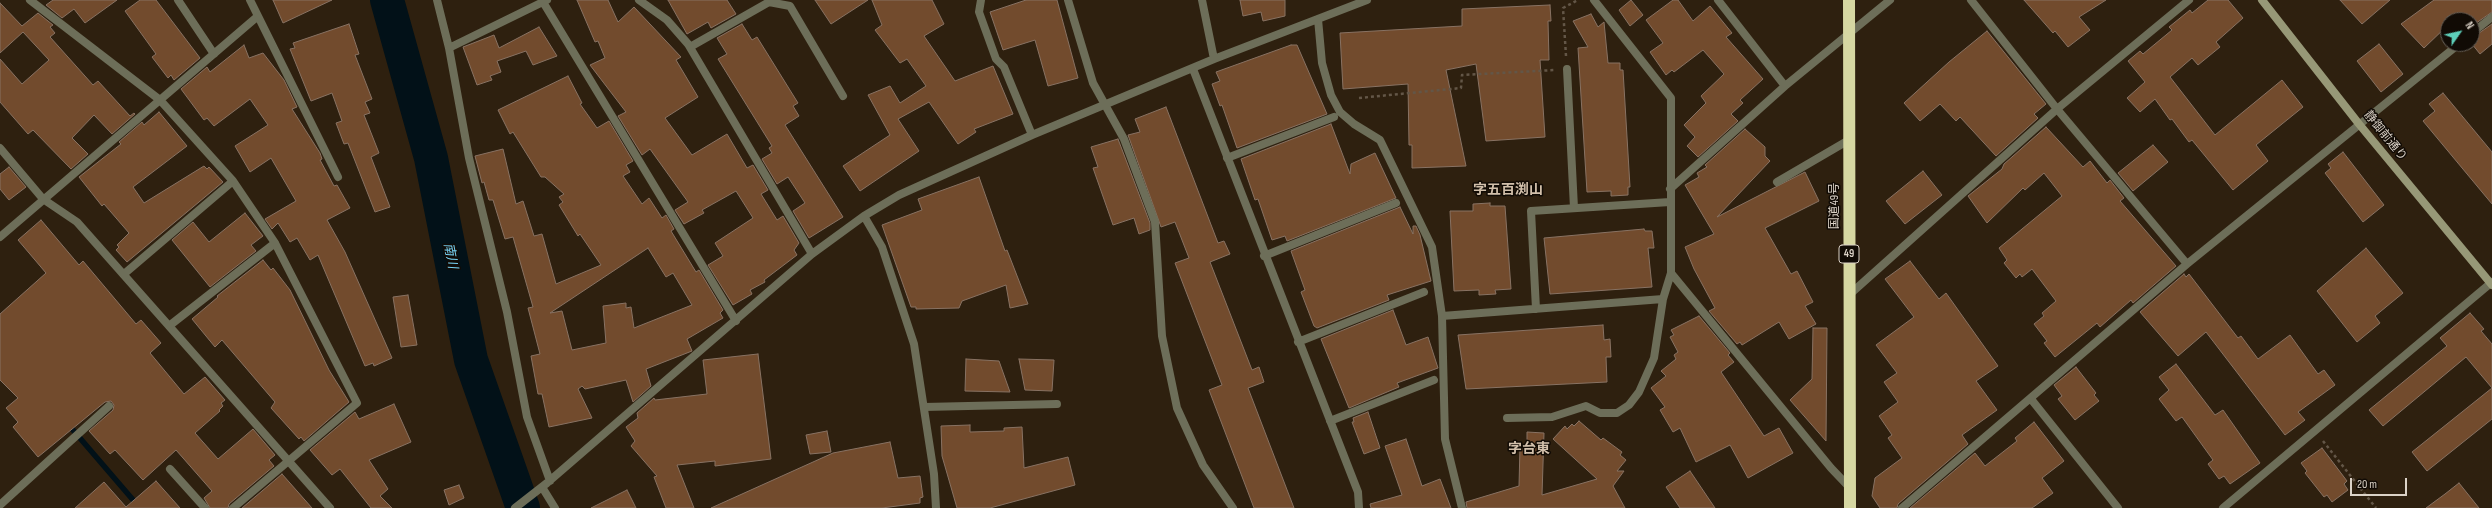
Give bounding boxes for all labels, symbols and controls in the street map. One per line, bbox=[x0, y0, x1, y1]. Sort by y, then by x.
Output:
north arrow bbox=[2440, 12, 2480, 52]
text: N bbox=[2463, 19, 2477, 32]
street label: 静御前通り bbox=[2361, 108, 2409, 164]
district label: 字五百渕山 bbox=[1473, 182, 1543, 198]
street label: 国道49号 bbox=[1828, 183, 1842, 229]
water label: 南川 bbox=[440, 242, 460, 270]
road number: 49 bbox=[1839, 245, 1859, 263]
district label: 字台東 bbox=[1508, 441, 1550, 457]
scale bar bbox=[2352, 470, 2409, 496]
text: 20 m bbox=[2357, 477, 2377, 492]

